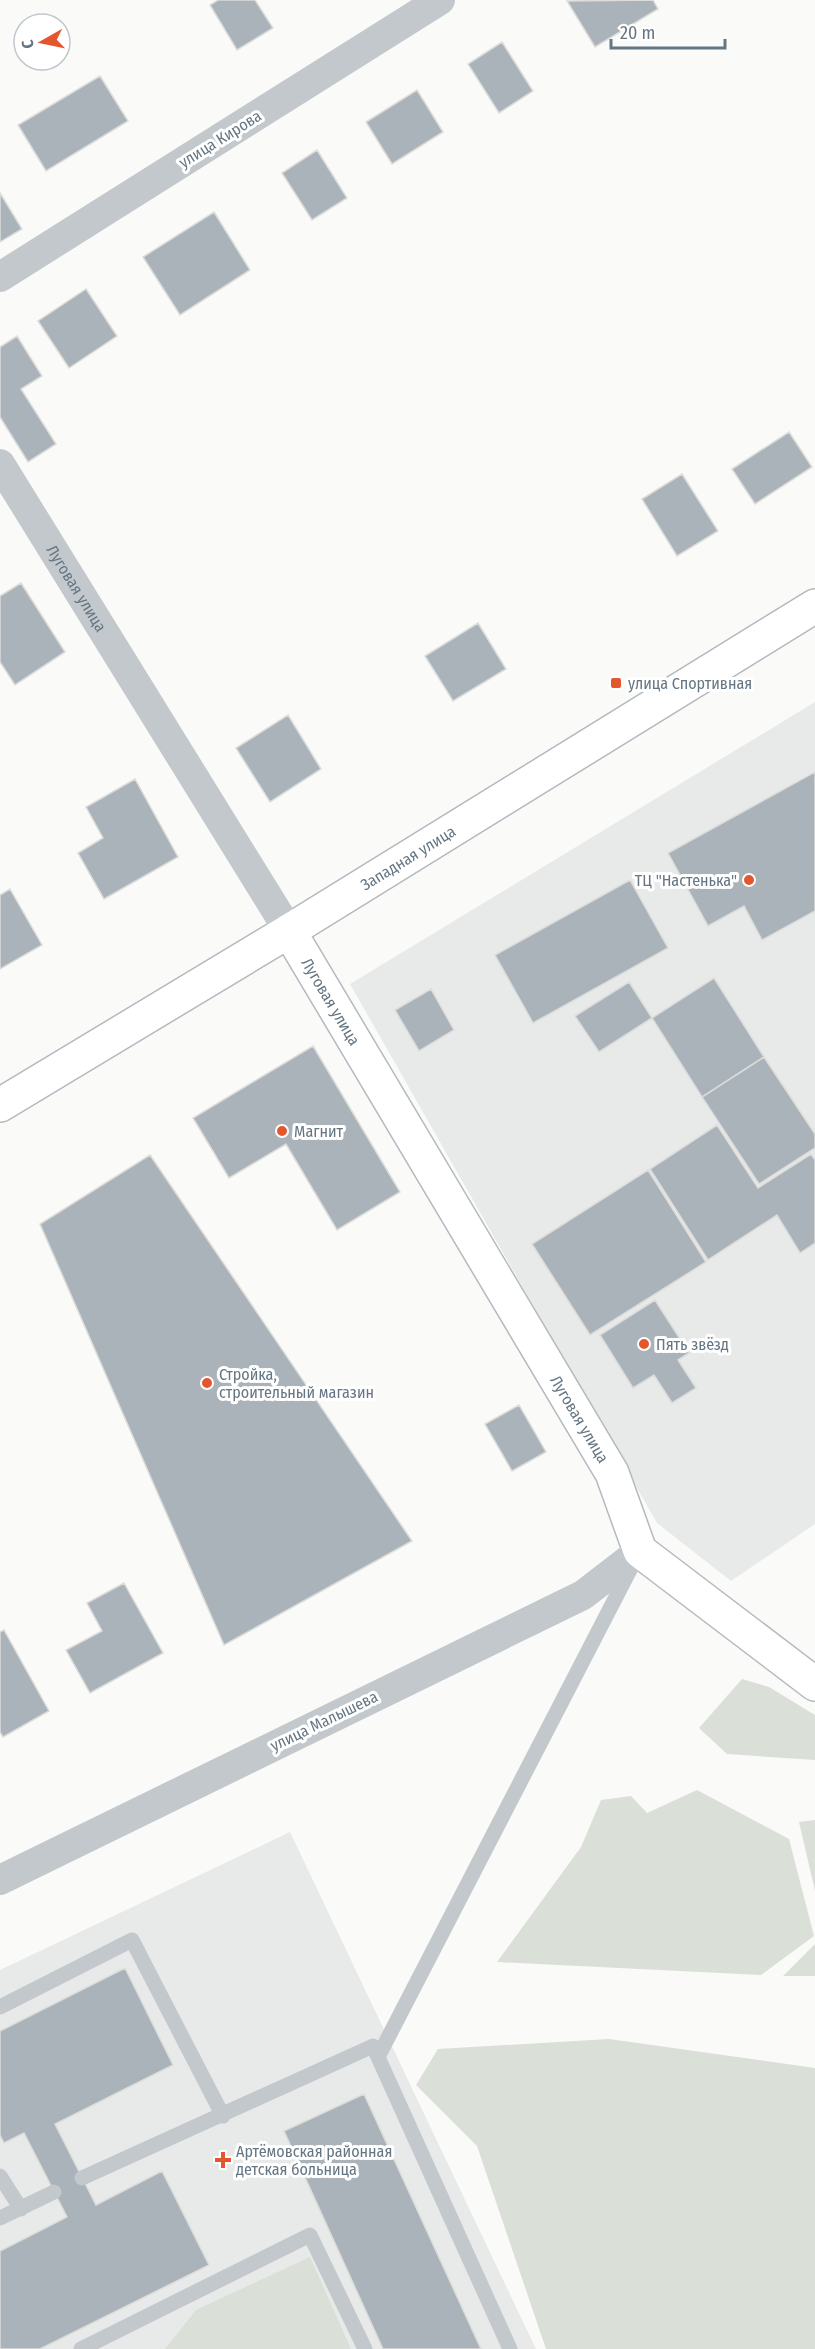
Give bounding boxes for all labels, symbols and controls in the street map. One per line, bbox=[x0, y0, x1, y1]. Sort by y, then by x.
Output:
north arrow bbox=[12, 12, 72, 72]
scale bar bbox=[611, 12, 725, 50]
text: 20 m bbox=[620, 22, 655, 44]
text: С bbox=[18, 38, 38, 50]
street label: улица Кирова bbox=[175, 106, 265, 172]
street label: Луговая улица bbox=[43, 541, 111, 635]
place label: улица Спортивная bbox=[628, 674, 752, 693]
marker: улица Спортивная bbox=[609, 676, 623, 690]
street label: Западная улица bbox=[357, 821, 459, 894]
place label: ТЦ "Настенька" bbox=[635, 871, 737, 890]
marker: ТЦ "Настенька" bbox=[742, 873, 756, 887]
street label: Луговая улица bbox=[298, 954, 364, 1049]
place label: Магнит bbox=[294, 1122, 344, 1141]
marker: Магнит bbox=[275, 1124, 289, 1138]
place label: Пять звёзд bbox=[656, 1335, 729, 1354]
marker: Пять звёзд bbox=[637, 1337, 651, 1351]
place label: Стройка, строительный магазин bbox=[219, 1365, 374, 1402]
street label: Луговая улица bbox=[546, 1372, 613, 1466]
marker: Стройка, строительный магазин bbox=[200, 1376, 214, 1390]
street label: улица Малышева bbox=[267, 1687, 381, 1755]
place label: Артёмовская районная детская больница bbox=[236, 2142, 392, 2179]
marker: Артёмовская районная детская больница bbox=[214, 2151, 232, 2169]

